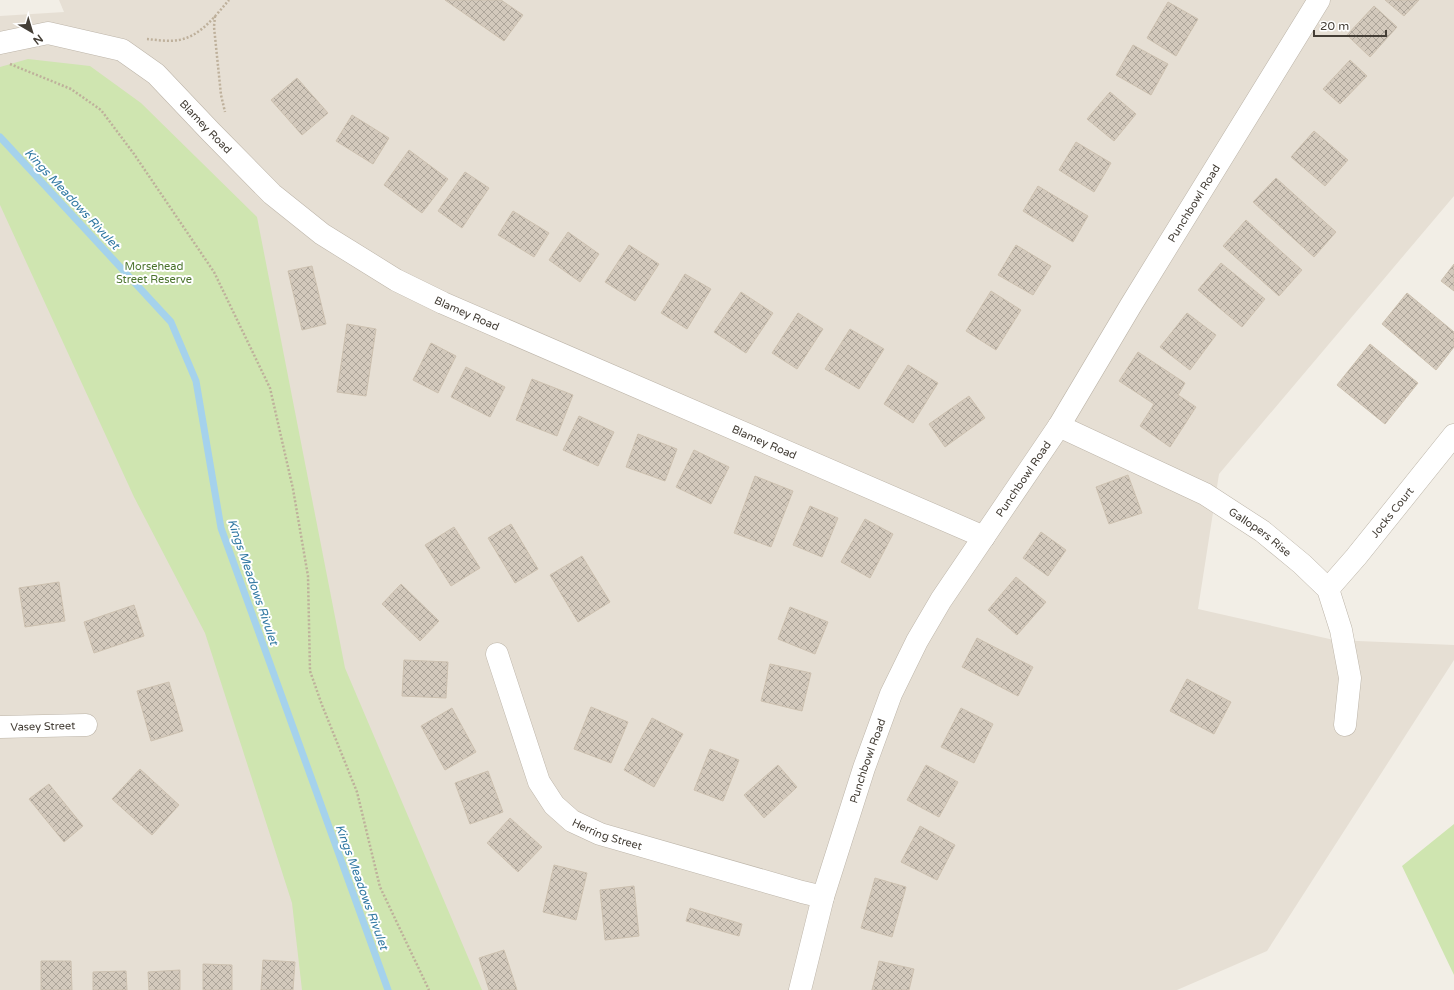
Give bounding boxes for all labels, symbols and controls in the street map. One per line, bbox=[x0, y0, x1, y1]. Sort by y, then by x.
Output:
north arrow bbox=[12, 12, 52, 52]
scale bar bbox=[1314, 12, 1386, 38]
text: 20 m bbox=[1320, 19, 1349, 33]
text: N bbox=[30, 32, 45, 47]
street label: Blamey Road bbox=[177, 97, 235, 156]
water label: Kings Meadows Rivulet bbox=[22, 146, 123, 253]
street label: Punchbowl Road bbox=[1165, 162, 1223, 245]
park label: Morsehead Street Reserve bbox=[116, 260, 192, 286]
street label: Blamey Road bbox=[432, 293, 501, 333]
street label: Blamey Road bbox=[730, 422, 799, 462]
street label: Punchbowl Road bbox=[993, 438, 1054, 519]
street label: Jocks Court bbox=[1368, 484, 1416, 540]
street label: Gallopers Rise bbox=[1226, 505, 1294, 559]
water label: Kings Meadows Rivulet bbox=[225, 517, 282, 648]
street label: Punchbowl Road bbox=[847, 717, 888, 805]
street label: Vasey Street bbox=[10, 719, 76, 733]
street label: Herring Street bbox=[570, 816, 644, 852]
water label: Kings Meadows Rivulet bbox=[333, 822, 392, 953]

